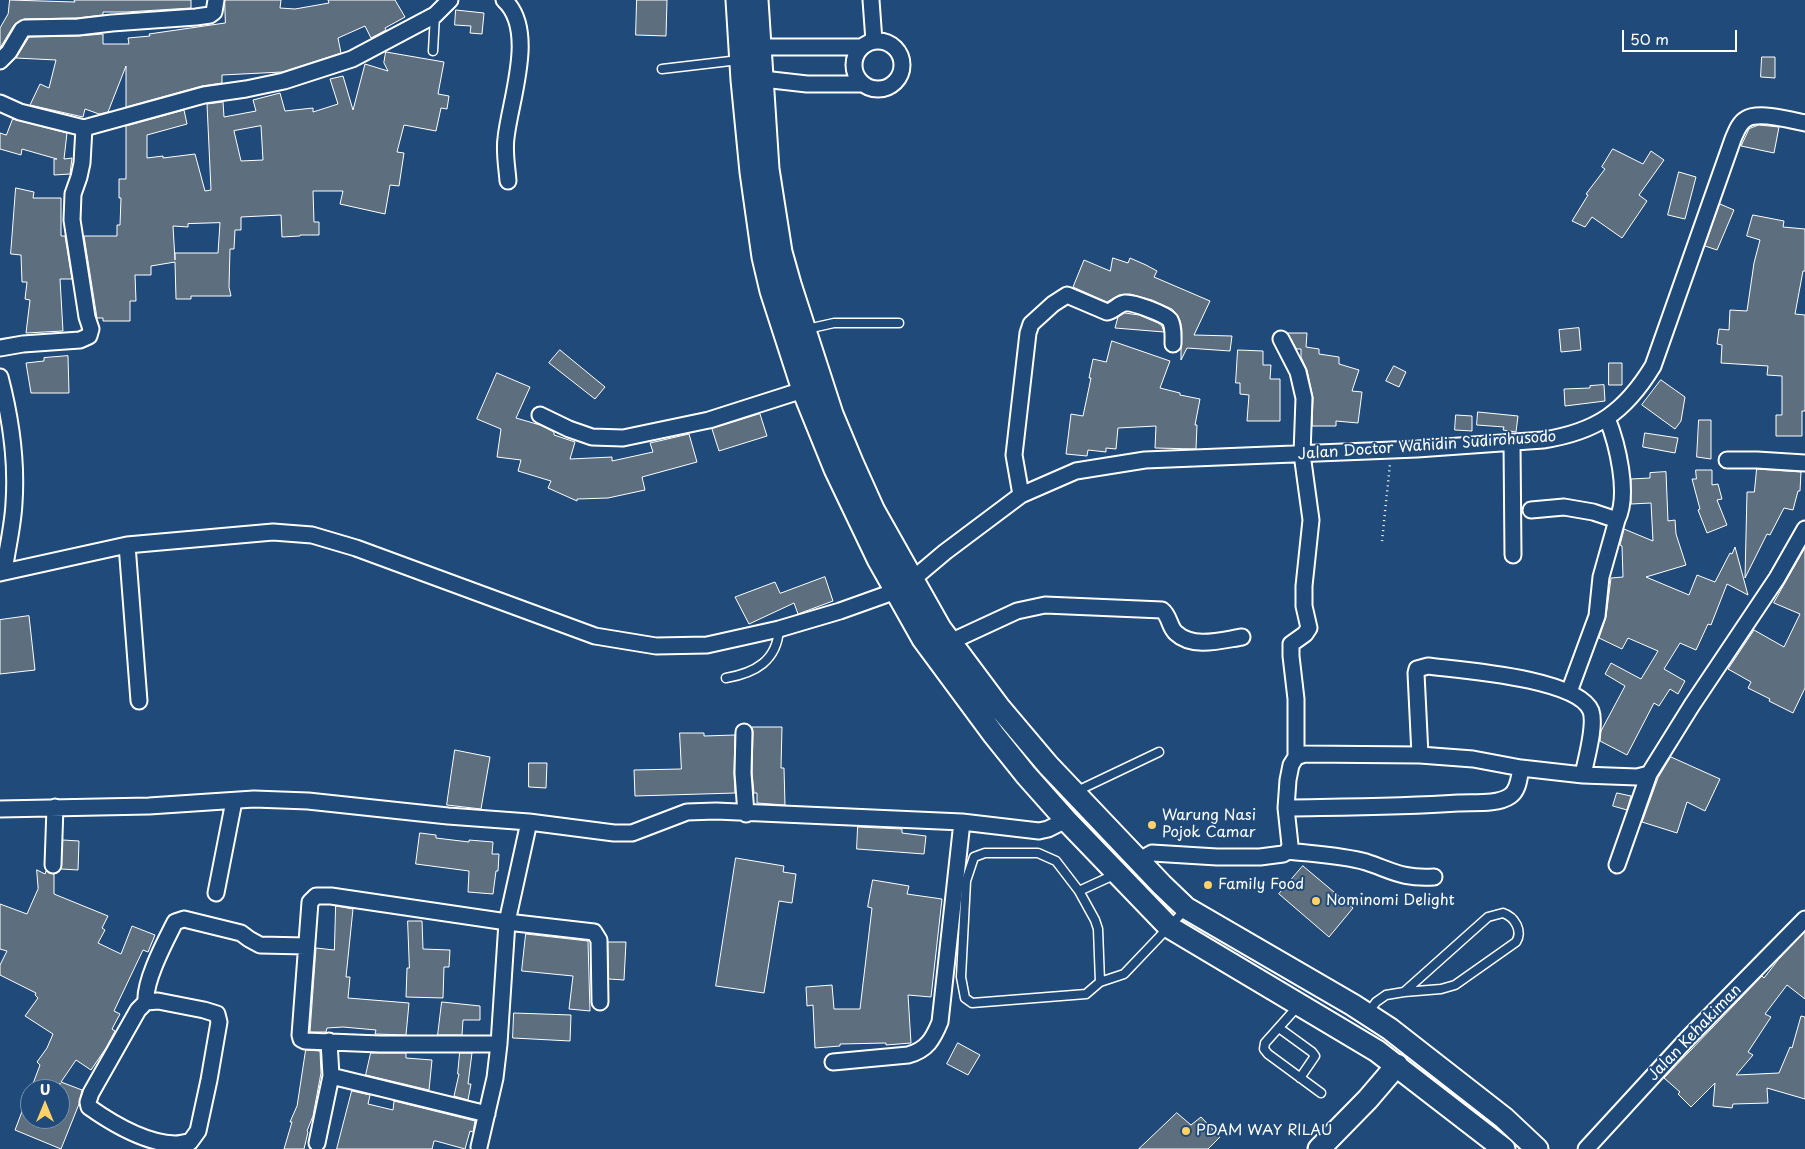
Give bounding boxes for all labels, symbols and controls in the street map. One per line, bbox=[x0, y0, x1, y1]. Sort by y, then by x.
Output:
scale bar bbox=[1625, 20, 1740, 52]
text: 50 m bbox=[1630, 27, 1669, 50]
street label: Jalan Doctor Wahidin Sudirohusodo bbox=[1297, 428, 1557, 464]
place label: Warung Nasi Pojok Camar bbox=[1162, 807, 1256, 842]
marker: Warung Nasi Pojok Camar bbox=[1146, 819, 1158, 831]
place label: Family Food bbox=[1218, 876, 1304, 894]
marker: Family Food bbox=[1202, 879, 1214, 891]
place label: Nominomi Delight bbox=[1326, 892, 1455, 910]
marker: Nominomi Delight bbox=[1310, 895, 1322, 907]
street label: Jalan Kehakiman bbox=[1645, 981, 1745, 1085]
north arrow bbox=[20, 1079, 70, 1129]
text: U bbox=[40, 1079, 50, 1100]
place label: PDAM WAY RILAU bbox=[1196, 1122, 1332, 1140]
marker: PDAM WAY RILAU bbox=[1180, 1125, 1192, 1137]

